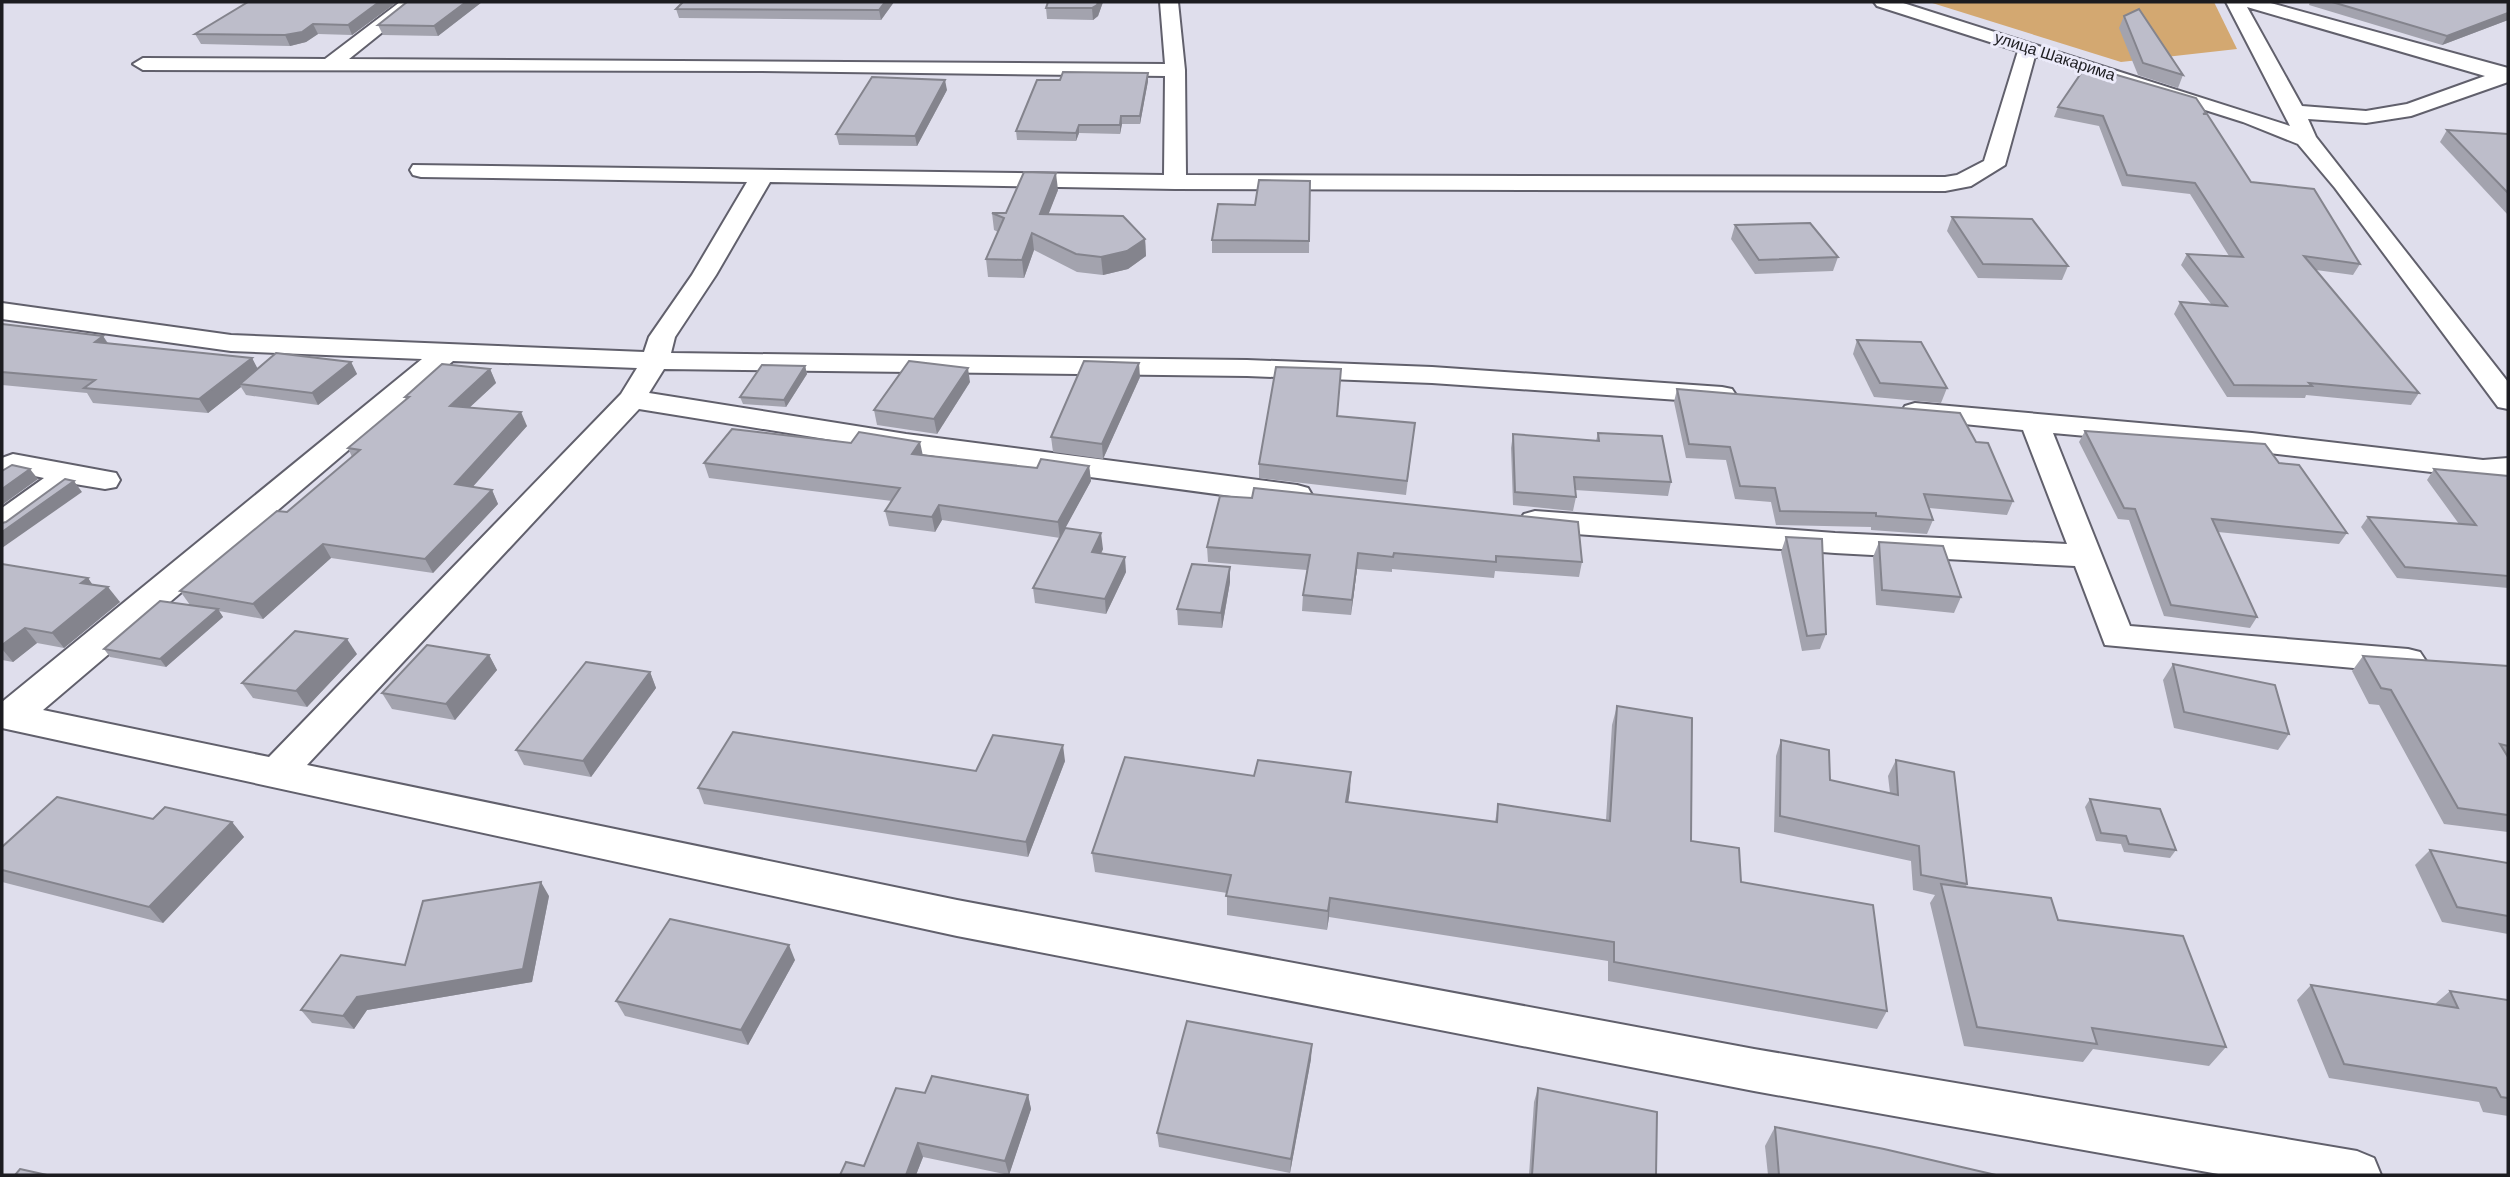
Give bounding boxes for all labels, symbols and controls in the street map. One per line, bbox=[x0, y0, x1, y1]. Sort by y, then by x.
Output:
street label: улица Шакарима bbox=[1992, 27, 2118, 85]

